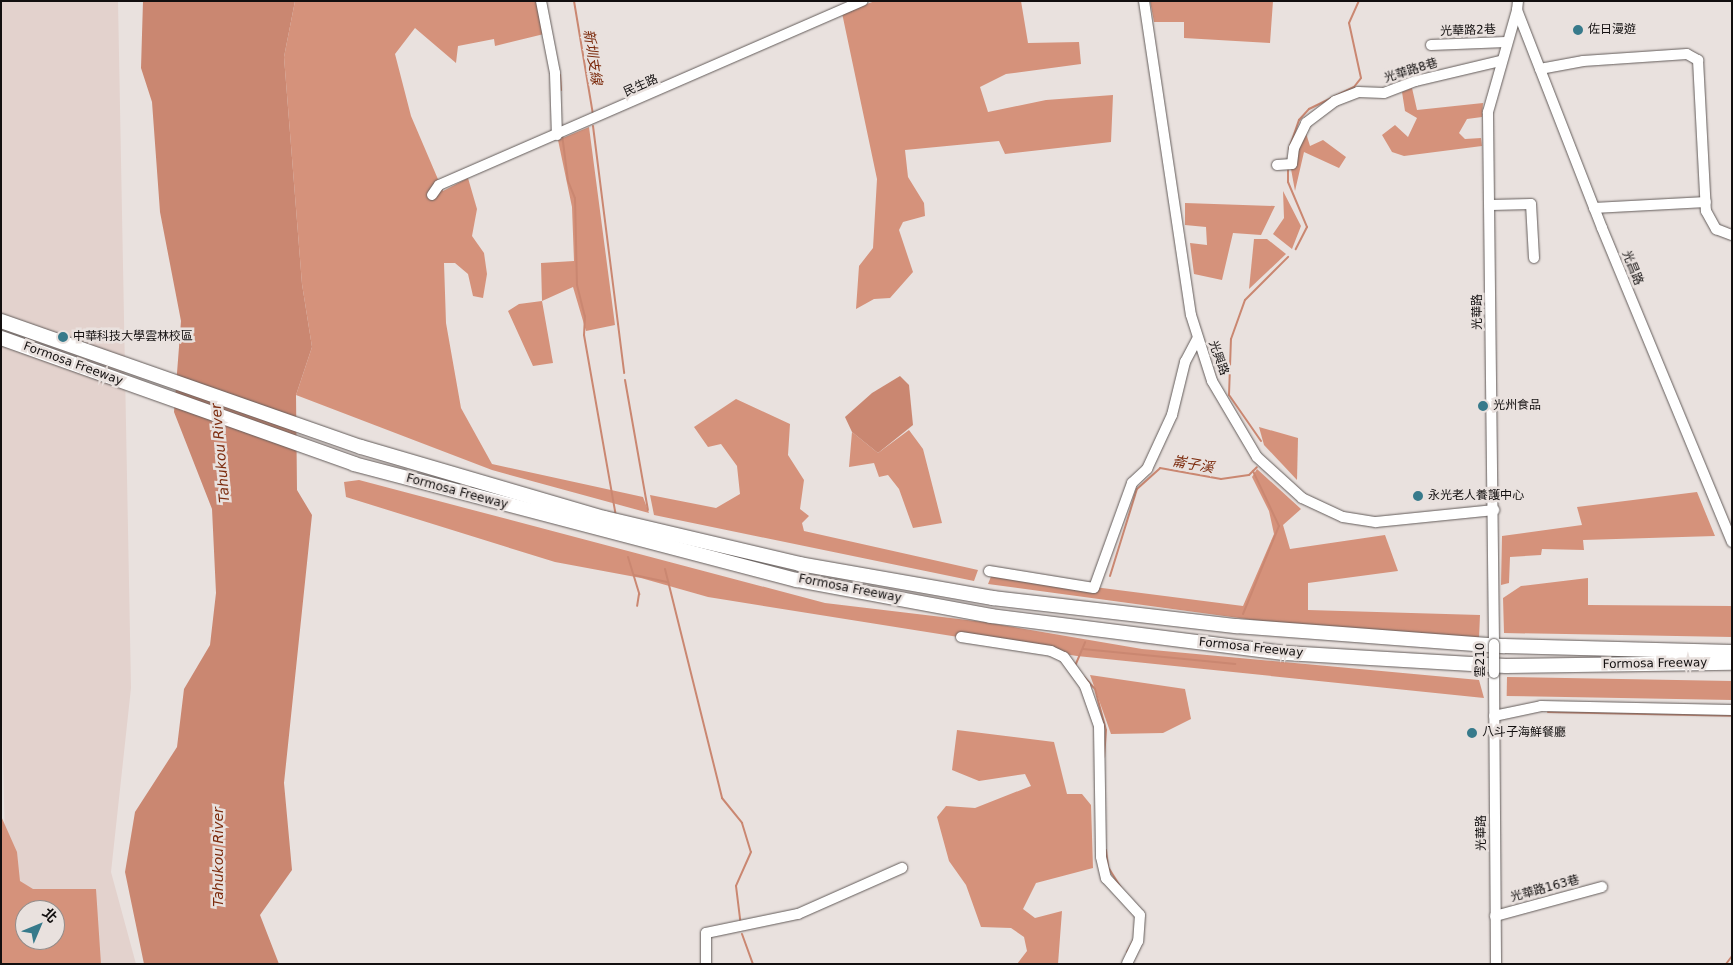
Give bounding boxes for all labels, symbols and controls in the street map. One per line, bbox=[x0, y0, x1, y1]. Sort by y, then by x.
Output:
street label: 光華路2巷 bbox=[1440, 23, 1496, 39]
place label: 佐日漫遊 bbox=[1588, 23, 1636, 37]
marker: 佐日漫遊 bbox=[1572, 24, 1584, 36]
water label: 新圳支線 bbox=[580, 28, 606, 86]
street label: 光華路8巷 bbox=[1382, 56, 1440, 86]
street label: 民生路 bbox=[622, 72, 660, 100]
street label: 光昌路 bbox=[1619, 249, 1645, 287]
street label: 光華路 bbox=[1471, 294, 1485, 330]
place label: 中華科技大學雲林校區 bbox=[73, 330, 193, 344]
marker: 中華科技大學雲林校區 bbox=[57, 331, 69, 343]
street label: Formosa Freeway bbox=[21, 339, 125, 389]
street label: 光興路 bbox=[1205, 339, 1231, 377]
place label: 光州食品 bbox=[1493, 399, 1541, 413]
marker: 光州食品 bbox=[1477, 400, 1489, 412]
water label: Tahukou River bbox=[207, 403, 233, 503]
water label: 崙子溪 bbox=[1171, 452, 1215, 476]
street label: Formosa Freeway bbox=[405, 471, 509, 513]
place label: 永光老人養護中心 bbox=[1428, 489, 1524, 503]
marker: 永光老人養護中心 bbox=[1412, 490, 1424, 502]
street label: Formosa Freeway bbox=[797, 572, 903, 606]
street label: Formosa Freeway bbox=[1198, 635, 1304, 661]
street label: 雲210 bbox=[1474, 643, 1488, 677]
street label: Formosa Freeway bbox=[1603, 656, 1707, 672]
place label: 八斗子海鮮餐廳 bbox=[1482, 726, 1566, 740]
marker: 八斗子海鮮餐廳 bbox=[1466, 727, 1478, 739]
water label: Tahukou River bbox=[210, 807, 226, 907]
street label: 光華路 bbox=[1475, 815, 1489, 851]
street label: 光華路163巷 bbox=[1509, 873, 1581, 905]
north arrow bbox=[15, 900, 65, 950]
text: 北 bbox=[39, 904, 61, 926]

